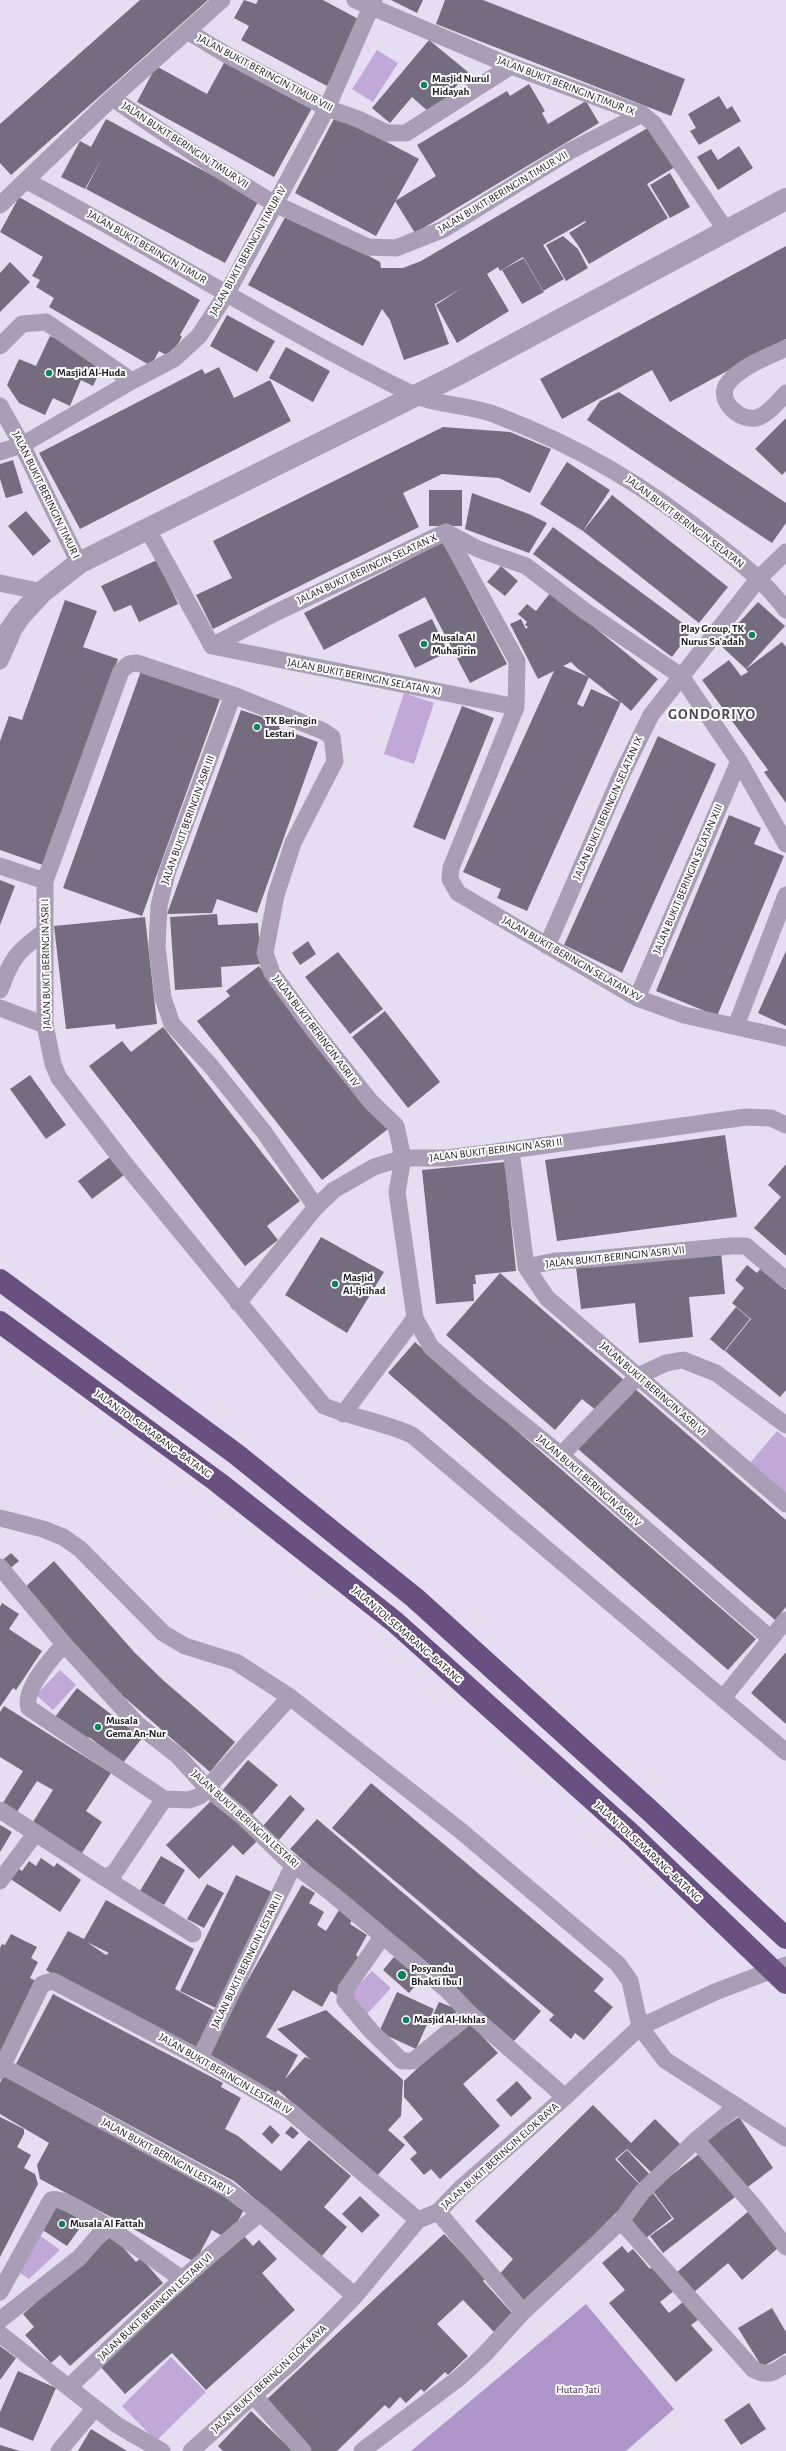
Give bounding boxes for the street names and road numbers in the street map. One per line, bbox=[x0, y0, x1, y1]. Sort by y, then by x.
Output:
street label: JALAN BUKIT BERINGIN TIMUR VIII bbox=[195, 31, 335, 115]
street label: JALAN BUKIT BERINGIN TIMUR IX bbox=[495, 54, 637, 118]
street label: JALAN BUKIT BERINGIN TIMUR VII bbox=[119, 99, 251, 191]
street label: JALAN BUKIT BERINGIN TIMUR VII bbox=[436, 148, 570, 236]
street label: JALAN BUKIT BERINGIN TIMUR IV bbox=[207, 184, 289, 318]
street label: JALAN BUKIT BERINGIN TIMUR bbox=[85, 207, 209, 287]
street label: JALAN BUKIT BERINGIN TIMUR I bbox=[9, 429, 83, 561]
street label: JALAN BUKIT BERINGIN SELATAN bbox=[623, 473, 747, 571]
street label: JALAN BUKIT BERINGIN SELATAN X bbox=[295, 531, 439, 607]
street label: JALAN BUKIT BERINGIN SELATAN XI bbox=[286, 656, 442, 698]
street label: JALAN BUKIT BERINGIN SELATAN IX bbox=[570, 734, 646, 882]
street label: JALAN BUKIT BERINGIN ASRI III bbox=[158, 754, 218, 886]
street label: JALAN BUKIT BERINGIN SELATAN XIII bbox=[650, 802, 726, 956]
street label: JALAN BUKIT BERINGIN ASRI I bbox=[38, 899, 54, 1029]
street label: JALAN BUKIT BERINGIN SELATAN XV bbox=[500, 913, 644, 1005]
street label: JALAN BUKIT BERINGIN ASRI IV bbox=[270, 972, 362, 1090]
street label: JALAN BUKIT BERINGIN ASRI II bbox=[429, 1135, 563, 1165]
street label: JALAN BUKIT BERINGIN ASRI VII bbox=[545, 1243, 685, 1271]
street label: JALAN BUKIT BERINGIN ASRI VI bbox=[597, 1339, 709, 1439]
street label: JALAN TOL SEMARANG–BATANG bbox=[92, 1387, 214, 1481]
street label: JALAN BUKIT BERINGIN ASRI V bbox=[534, 1432, 644, 1530]
street label: JALAN TOL SEMARANG–BATANG bbox=[349, 1583, 465, 1687]
street label: JALAN BUKIT BERINGIN LESTARI bbox=[188, 1767, 302, 1871]
street label: JALAN TOL SEMARANG–BATANG bbox=[592, 1799, 704, 1905]
street label: JALAN BUKIT BERINGIN LESTARI II bbox=[209, 1892, 285, 2030]
street label: JALAN BUKIT BERINGIN LESTARI IV bbox=[156, 2030, 294, 2118]
street label: JALAN BUKIT BERINGIN ELOK RAYA bbox=[439, 2100, 561, 2212]
street label: JALAN BUKIT BERINGIN LESTARI V bbox=[99, 2115, 235, 2199]
street label: JALAN BUKIT BERINGIN LESTARI VI bbox=[95, 2251, 215, 2363]
street label: JALAN BUKIT BERINGIN ELOK RAYA bbox=[208, 2322, 330, 2436]

